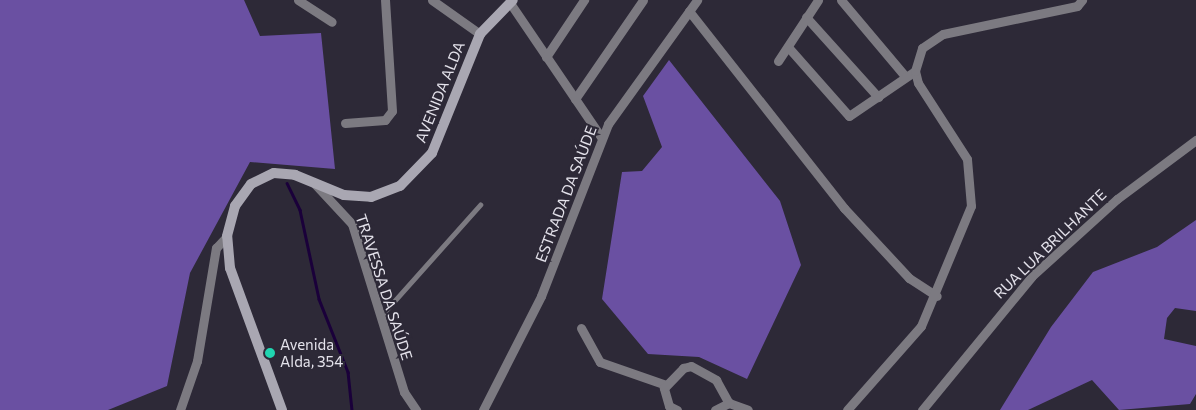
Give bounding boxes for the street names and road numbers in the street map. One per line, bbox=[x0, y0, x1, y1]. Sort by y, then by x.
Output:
street label: AVENIDA ALDA bbox=[411, 39, 469, 145]
street label: ESTRADA DA SAÚDE bbox=[532, 123, 600, 265]
street label: RUA LUA BRILHANTE bbox=[990, 186, 1110, 302]
street label: TRAVESSA DA SAÚDE bbox=[352, 212, 416, 362]

